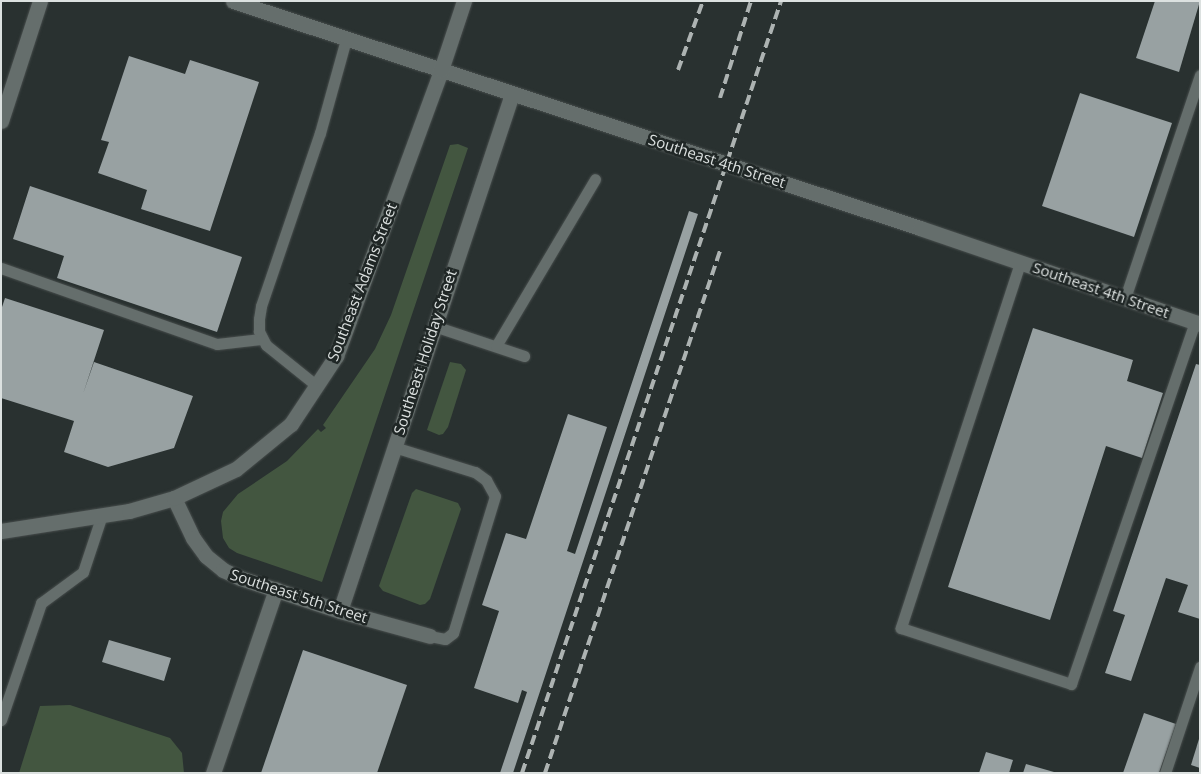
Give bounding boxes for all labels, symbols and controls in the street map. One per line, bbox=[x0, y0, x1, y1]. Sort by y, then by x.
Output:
street label: Southeast 4th Street bbox=[646, 130, 788, 192]
street label: Southeast Adams Street bbox=[324, 200, 400, 364]
street label: Southeast 4th Street bbox=[1030, 258, 1172, 322]
street label: Southeast Holiday Street bbox=[390, 267, 460, 437]
street label: Southeast 5th Street bbox=[228, 565, 370, 627]

